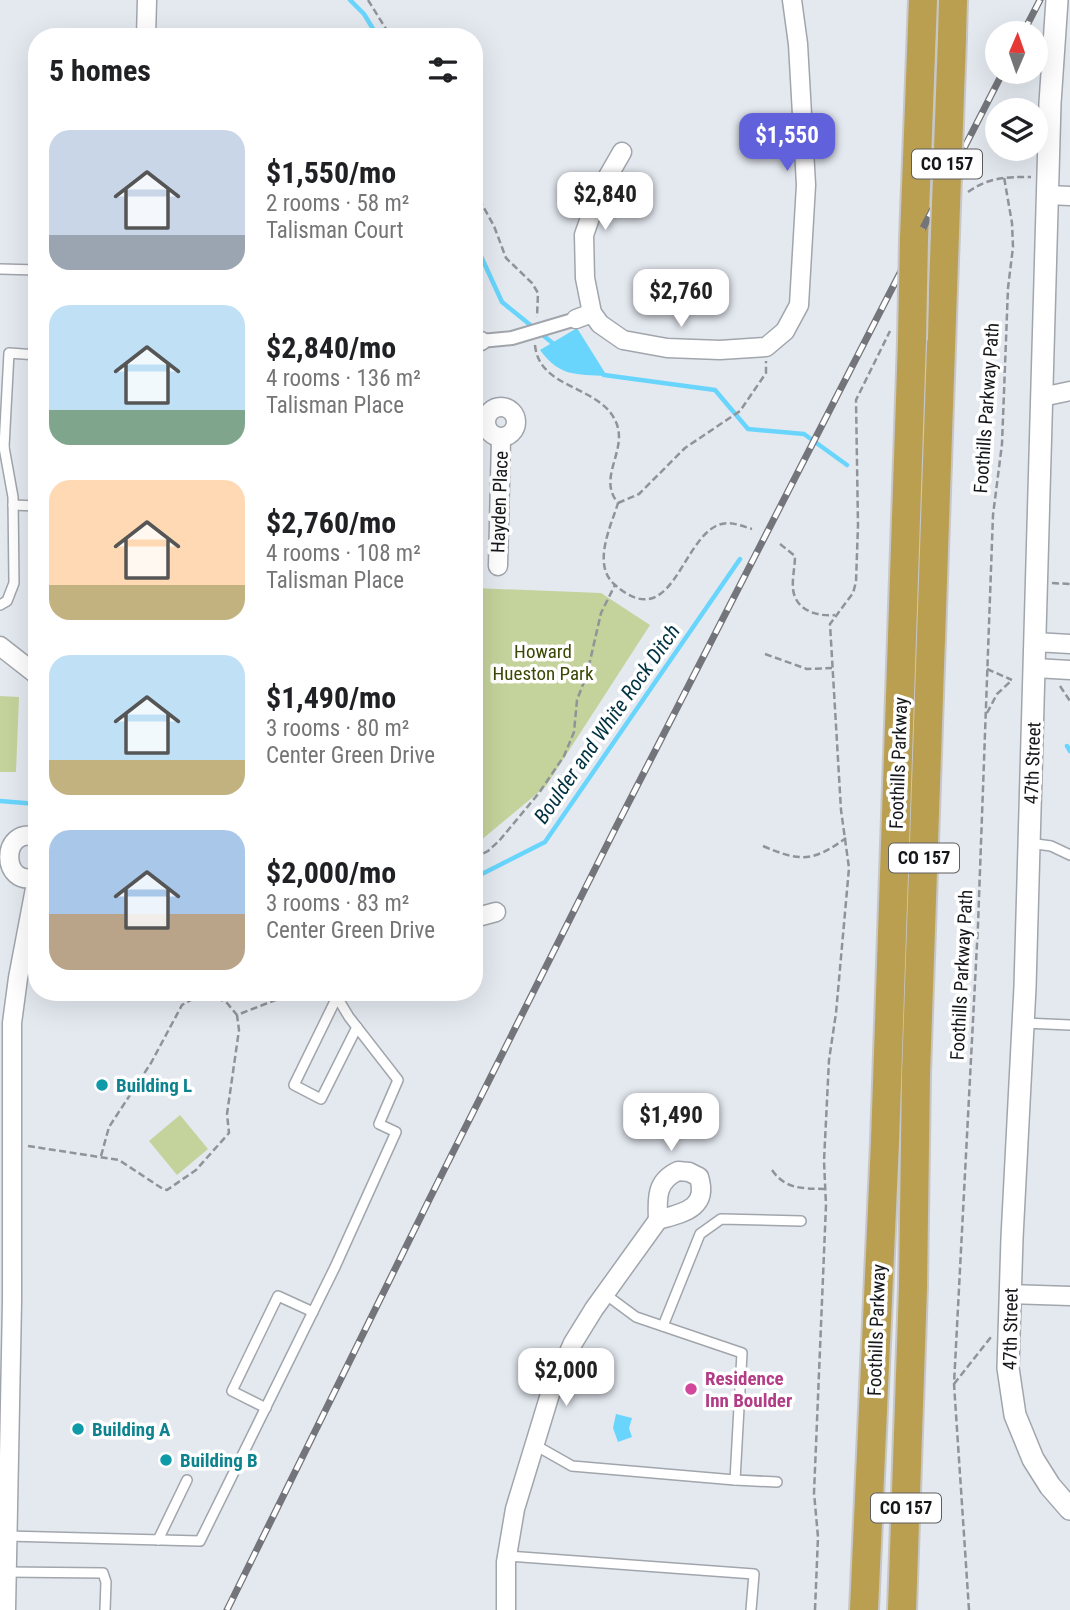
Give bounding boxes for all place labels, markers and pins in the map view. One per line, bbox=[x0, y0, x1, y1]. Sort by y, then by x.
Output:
pin: $1,550 bbox=[730, 114, 844, 173]
pin: $2,840 bbox=[548, 173, 662, 232]
pin: $2,760 bbox=[624, 270, 738, 329]
place label: Building L bbox=[116, 1074, 192, 1097]
marker: Building L bbox=[94, 1077, 110, 1093]
pin: $1,490 bbox=[614, 1094, 728, 1153]
pin: $2,000 bbox=[509, 1348, 623, 1408]
place label: Residence Inn Boulder bbox=[705, 1367, 792, 1412]
marker: Residence Inn Boulder bbox=[683, 1381, 699, 1397]
place label: Building A bbox=[92, 1418, 171, 1441]
marker: Building A bbox=[70, 1421, 86, 1437]
place label: Building B bbox=[180, 1449, 258, 1472]
marker: Building B bbox=[158, 1452, 174, 1468]

